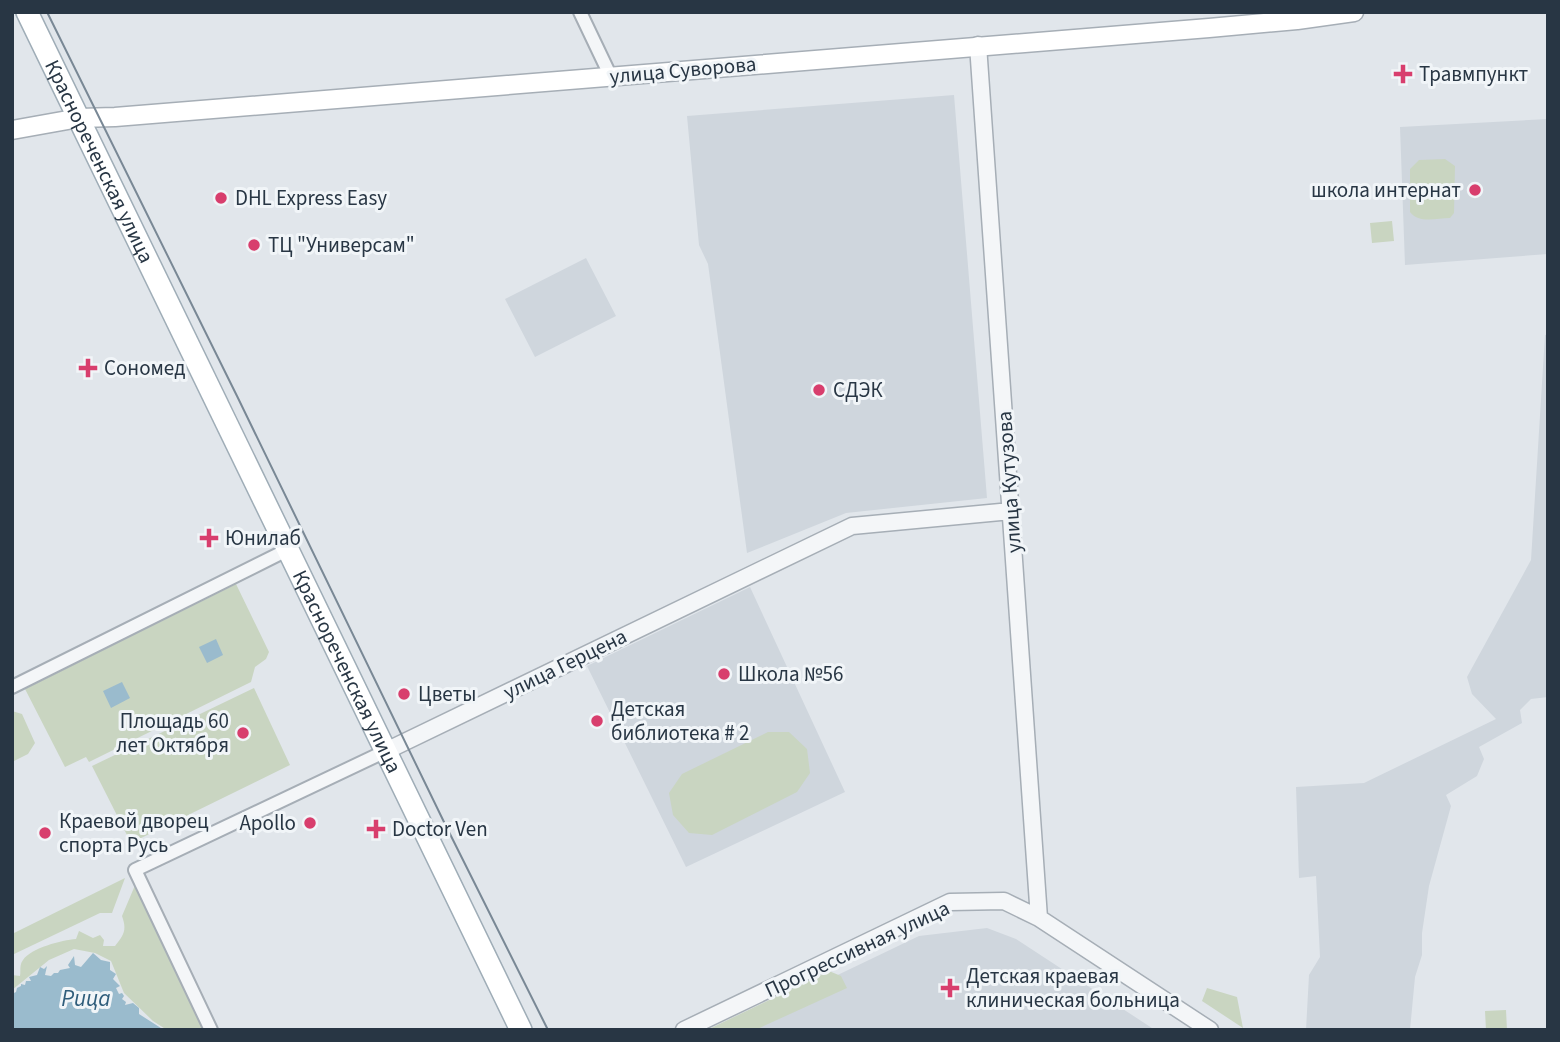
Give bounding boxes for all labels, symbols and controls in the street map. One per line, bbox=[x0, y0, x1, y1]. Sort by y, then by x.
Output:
street label: улица Суворова bbox=[608, 49, 758, 91]
street label: Краснореченская улица bbox=[37, 55, 162, 268]
place label: Травмпункт bbox=[1419, 59, 1528, 89]
marker: Травмпункт bbox=[1393, 64, 1413, 84]
place label: школа интернат bbox=[1311, 175, 1461, 205]
marker: школа интернат bbox=[1467, 182, 1483, 198]
place label: DHL Express Easy bbox=[235, 183, 387, 213]
marker: DHL Express Easy bbox=[213, 190, 229, 206]
place label: ТЦ "Универсам" bbox=[268, 230, 415, 260]
marker: ТЦ "Универсам" bbox=[246, 237, 262, 253]
place label: Сономед bbox=[104, 353, 185, 383]
marker: Сономед bbox=[78, 358, 98, 378]
place label: СДЭК bbox=[833, 375, 883, 405]
marker: СДЭК bbox=[811, 382, 827, 398]
street label: улица Кутузова bbox=[989, 410, 1029, 554]
place label: Юнилаб bbox=[225, 523, 301, 553]
marker: Юнилаб bbox=[199, 528, 219, 548]
street label: Краснореченская улица bbox=[285, 565, 409, 778]
street label: улица Герцена bbox=[498, 621, 632, 707]
place label: Школа №56 bbox=[738, 659, 843, 689]
marker: Школа №56 bbox=[716, 666, 732, 682]
place label: Цветы bbox=[418, 679, 476, 709]
marker: Цветы bbox=[396, 686, 412, 702]
place label: Детская библиотека # 2 bbox=[611, 694, 749, 748]
place label: Площадь 60 лет Октября bbox=[116, 706, 229, 760]
marker: Детская библиотека # 2 bbox=[589, 713, 605, 729]
marker: Площадь 60 лет Октября bbox=[235, 725, 251, 741]
place label: Краевой дворец спорта Русь bbox=[59, 806, 209, 860]
place label: Apollo bbox=[239, 808, 296, 838]
place label: Doctor Ven bbox=[392, 814, 488, 844]
marker: Apollo bbox=[302, 815, 318, 831]
marker: Doctor Ven bbox=[366, 819, 386, 839]
marker: Краевой дворец спорта Русь bbox=[37, 825, 53, 841]
street label: Прогрессивная улица bbox=[760, 893, 954, 1005]
place label: Детская краевая клиническая больница bbox=[966, 961, 1180, 1015]
marker: Детская краевая клиническая больница bbox=[940, 978, 960, 998]
water label: Рица bbox=[61, 982, 111, 1015]

